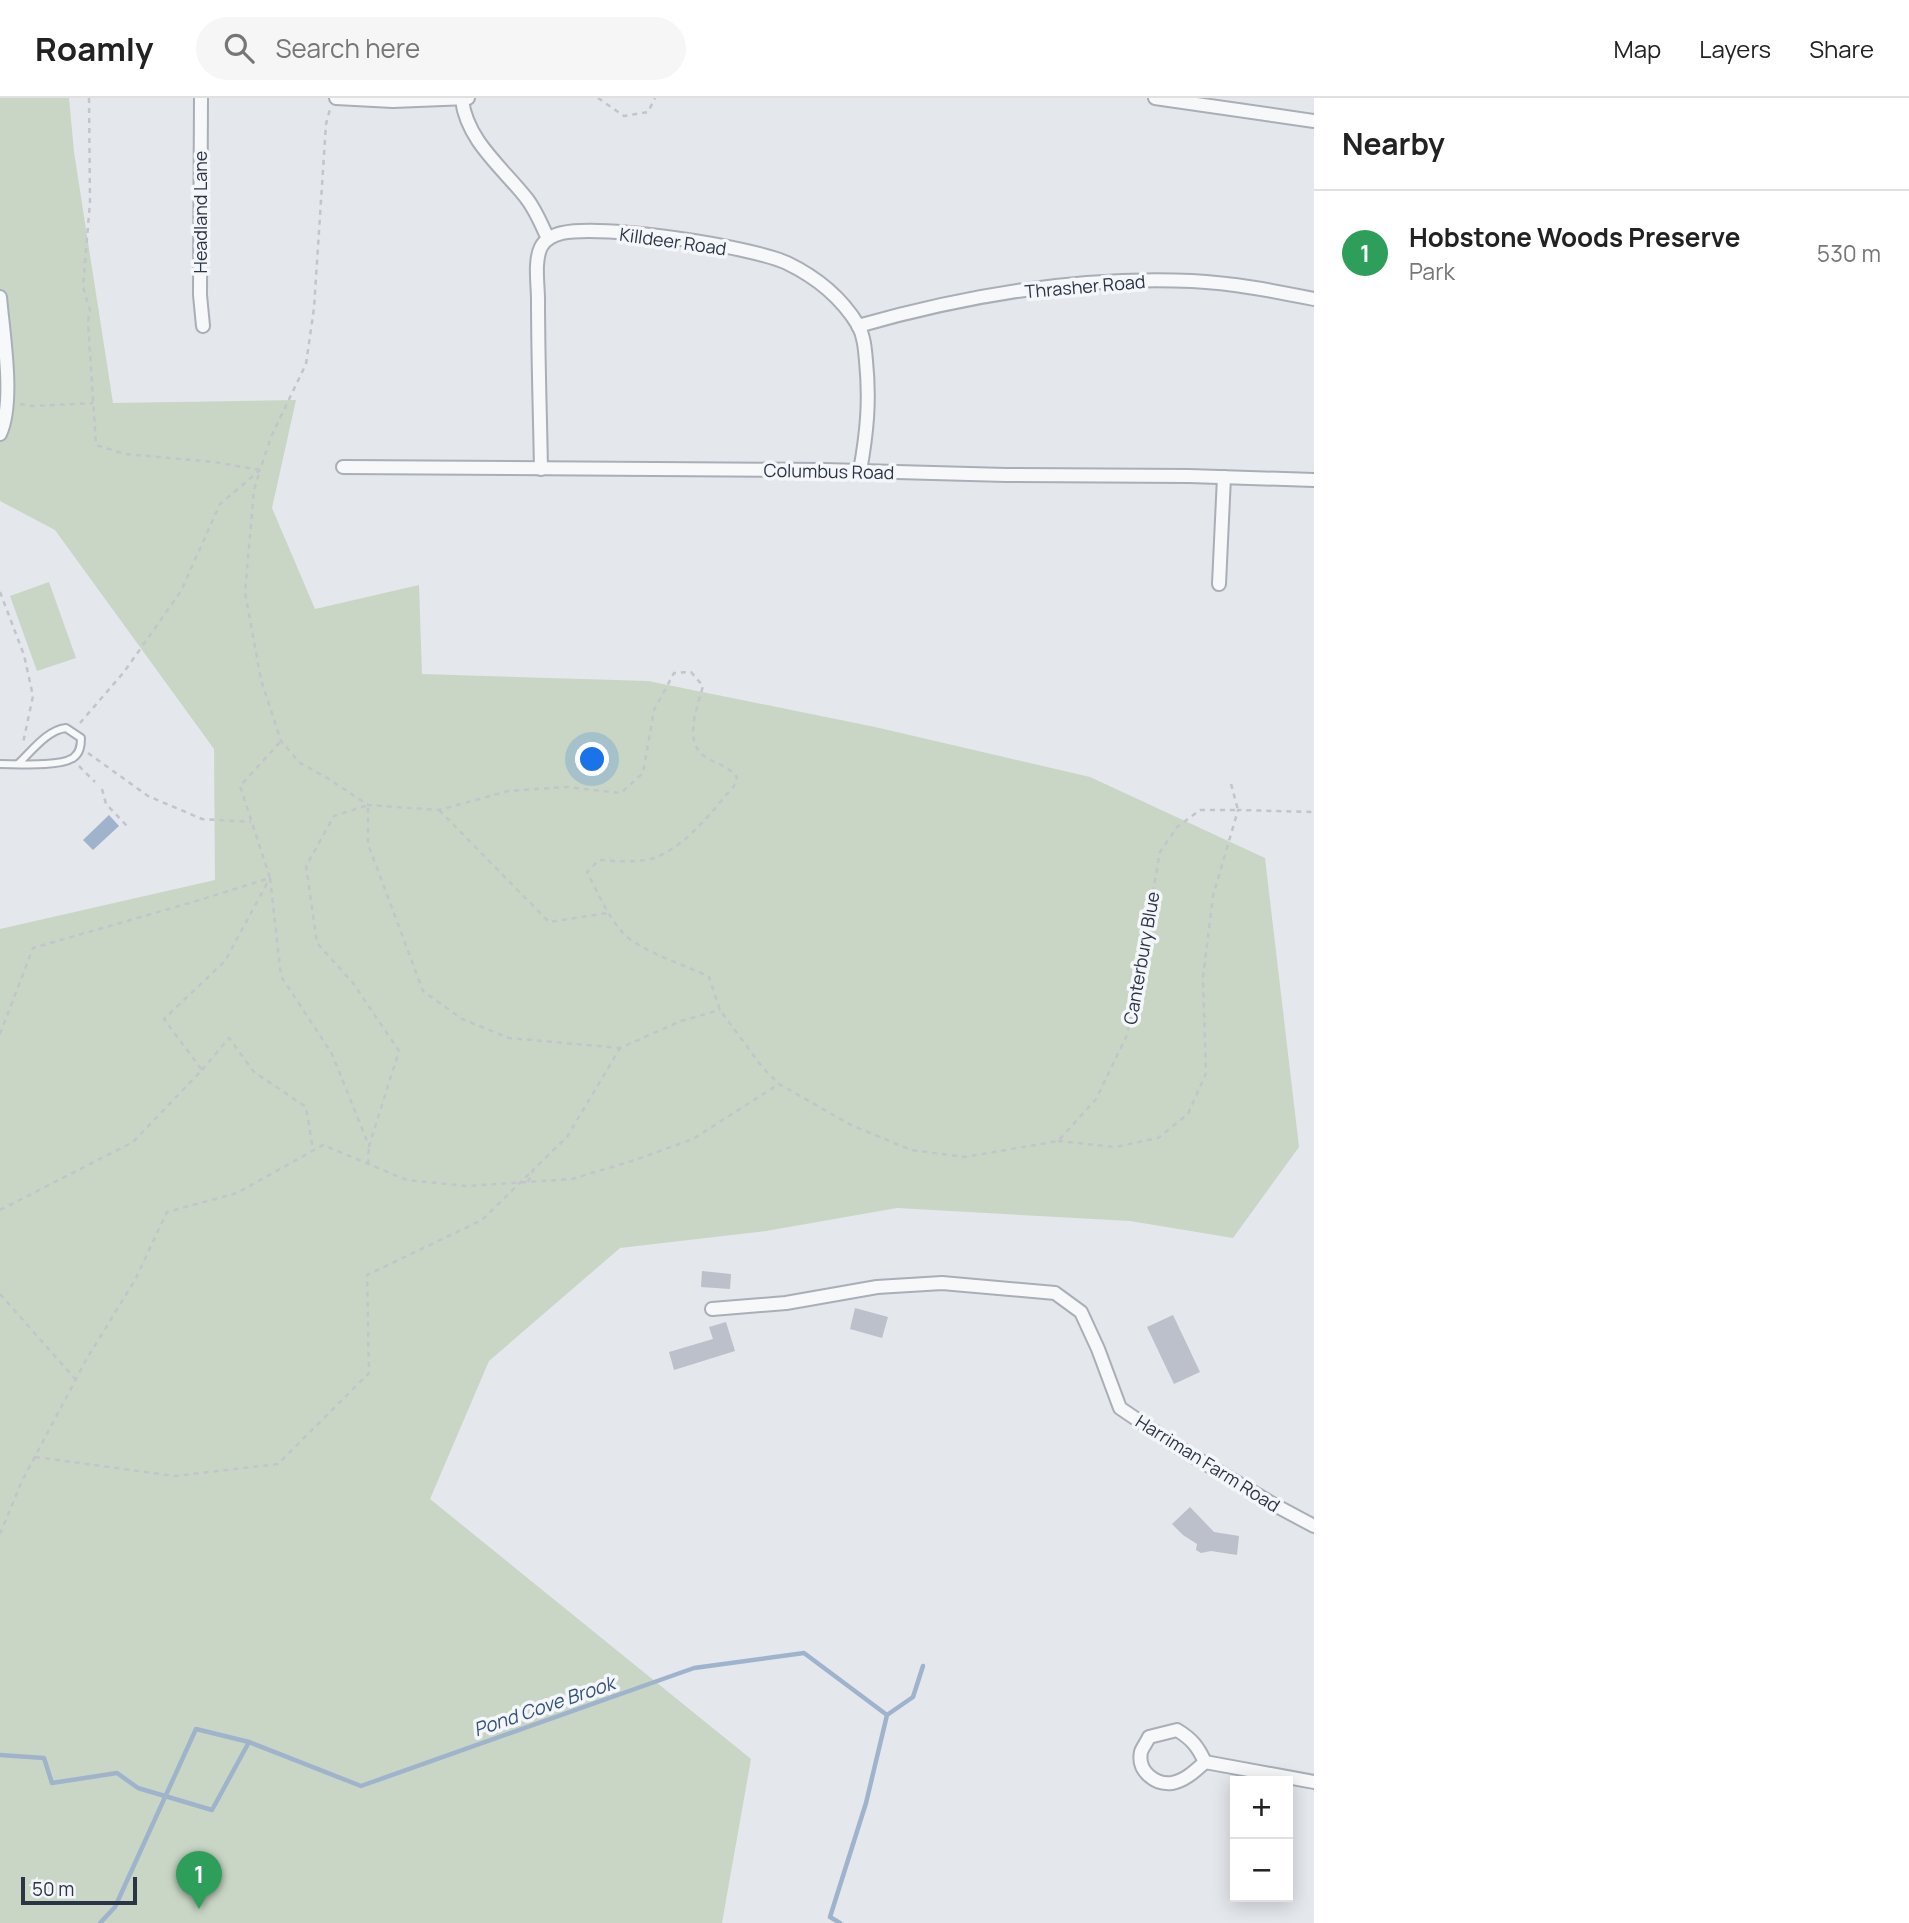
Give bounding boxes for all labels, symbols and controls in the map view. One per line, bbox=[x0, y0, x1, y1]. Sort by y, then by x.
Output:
search box bbox=[196, 17, 686, 80]
text: Roamly bbox=[35, 26, 154, 71]
icon: search bbox=[220, 29, 258, 67]
text: Search here bbox=[276, 30, 420, 66]
text: Map bbox=[1614, 32, 1661, 65]
text: Layers bbox=[1699, 32, 1771, 65]
text: Share bbox=[1809, 32, 1874, 65]
text: Nearby bbox=[1342, 123, 1445, 164]
street label: Headland Lane bbox=[188, 151, 212, 273]
text: Hobstone Woods Preserve bbox=[1409, 219, 1740, 255]
street label: Killdeer Road bbox=[618, 222, 728, 260]
text: 1 bbox=[1360, 237, 1370, 269]
text: 530 m bbox=[1817, 237, 1881, 269]
text: Park bbox=[1409, 255, 1455, 287]
street label: Thrasher Road bbox=[1024, 269, 1146, 303]
street label: Columbus Road bbox=[763, 458, 895, 484]
your location bbox=[575, 742, 609, 776]
street label: Canterbury Blue bbox=[1117, 890, 1165, 1026]
street label: Harriman Farm Road bbox=[1131, 1409, 1285, 1517]
water label: Pond Cove Brook bbox=[470, 1669, 621, 1742]
map controls bbox=[1230, 1776, 1293, 1902]
button: + bbox=[1230, 1776, 1293, 1839]
button: − bbox=[1230, 1839, 1293, 1902]
pin: 1 bbox=[176, 1851, 222, 1909]
scale bar bbox=[21, 1874, 136, 1906]
text: 50 m bbox=[32, 1876, 74, 1902]

